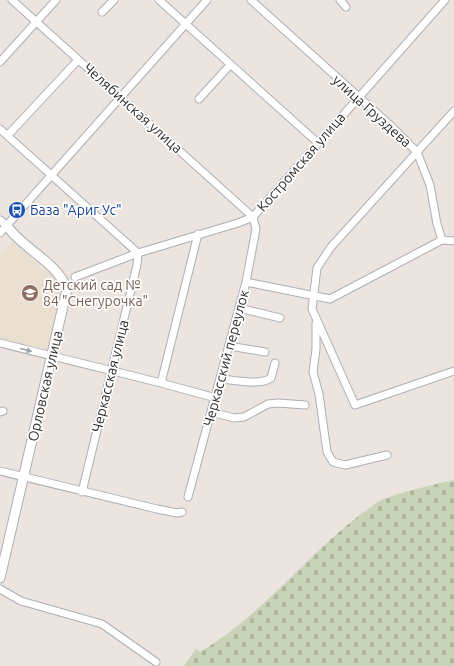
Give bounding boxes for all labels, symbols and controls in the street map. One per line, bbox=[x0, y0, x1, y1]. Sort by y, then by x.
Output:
street label: Челябинская улица bbox=[81, 60, 185, 156]
street label: улица Груздева bbox=[330, 72, 414, 150]
street label: Костромская улица bbox=[254, 109, 348, 215]
bus stop icon: База "Ариг Ус" bbox=[7, 200, 27, 220]
place label: База "Ариг Ус" bbox=[30, 202, 122, 218]
place label: Детский сад № 84 "Снегурочка" bbox=[43, 277, 148, 309]
school or university icon: Детский сад № 84 "Снегурочка" bbox=[20, 283, 40, 303]
street label: Черкасский переулок bbox=[200, 288, 252, 428]
street label: Черкасская улица bbox=[88, 318, 132, 434]
street label: Орловская улица bbox=[24, 329, 66, 443]
one-way arrow bbox=[20, 347, 32, 353]

